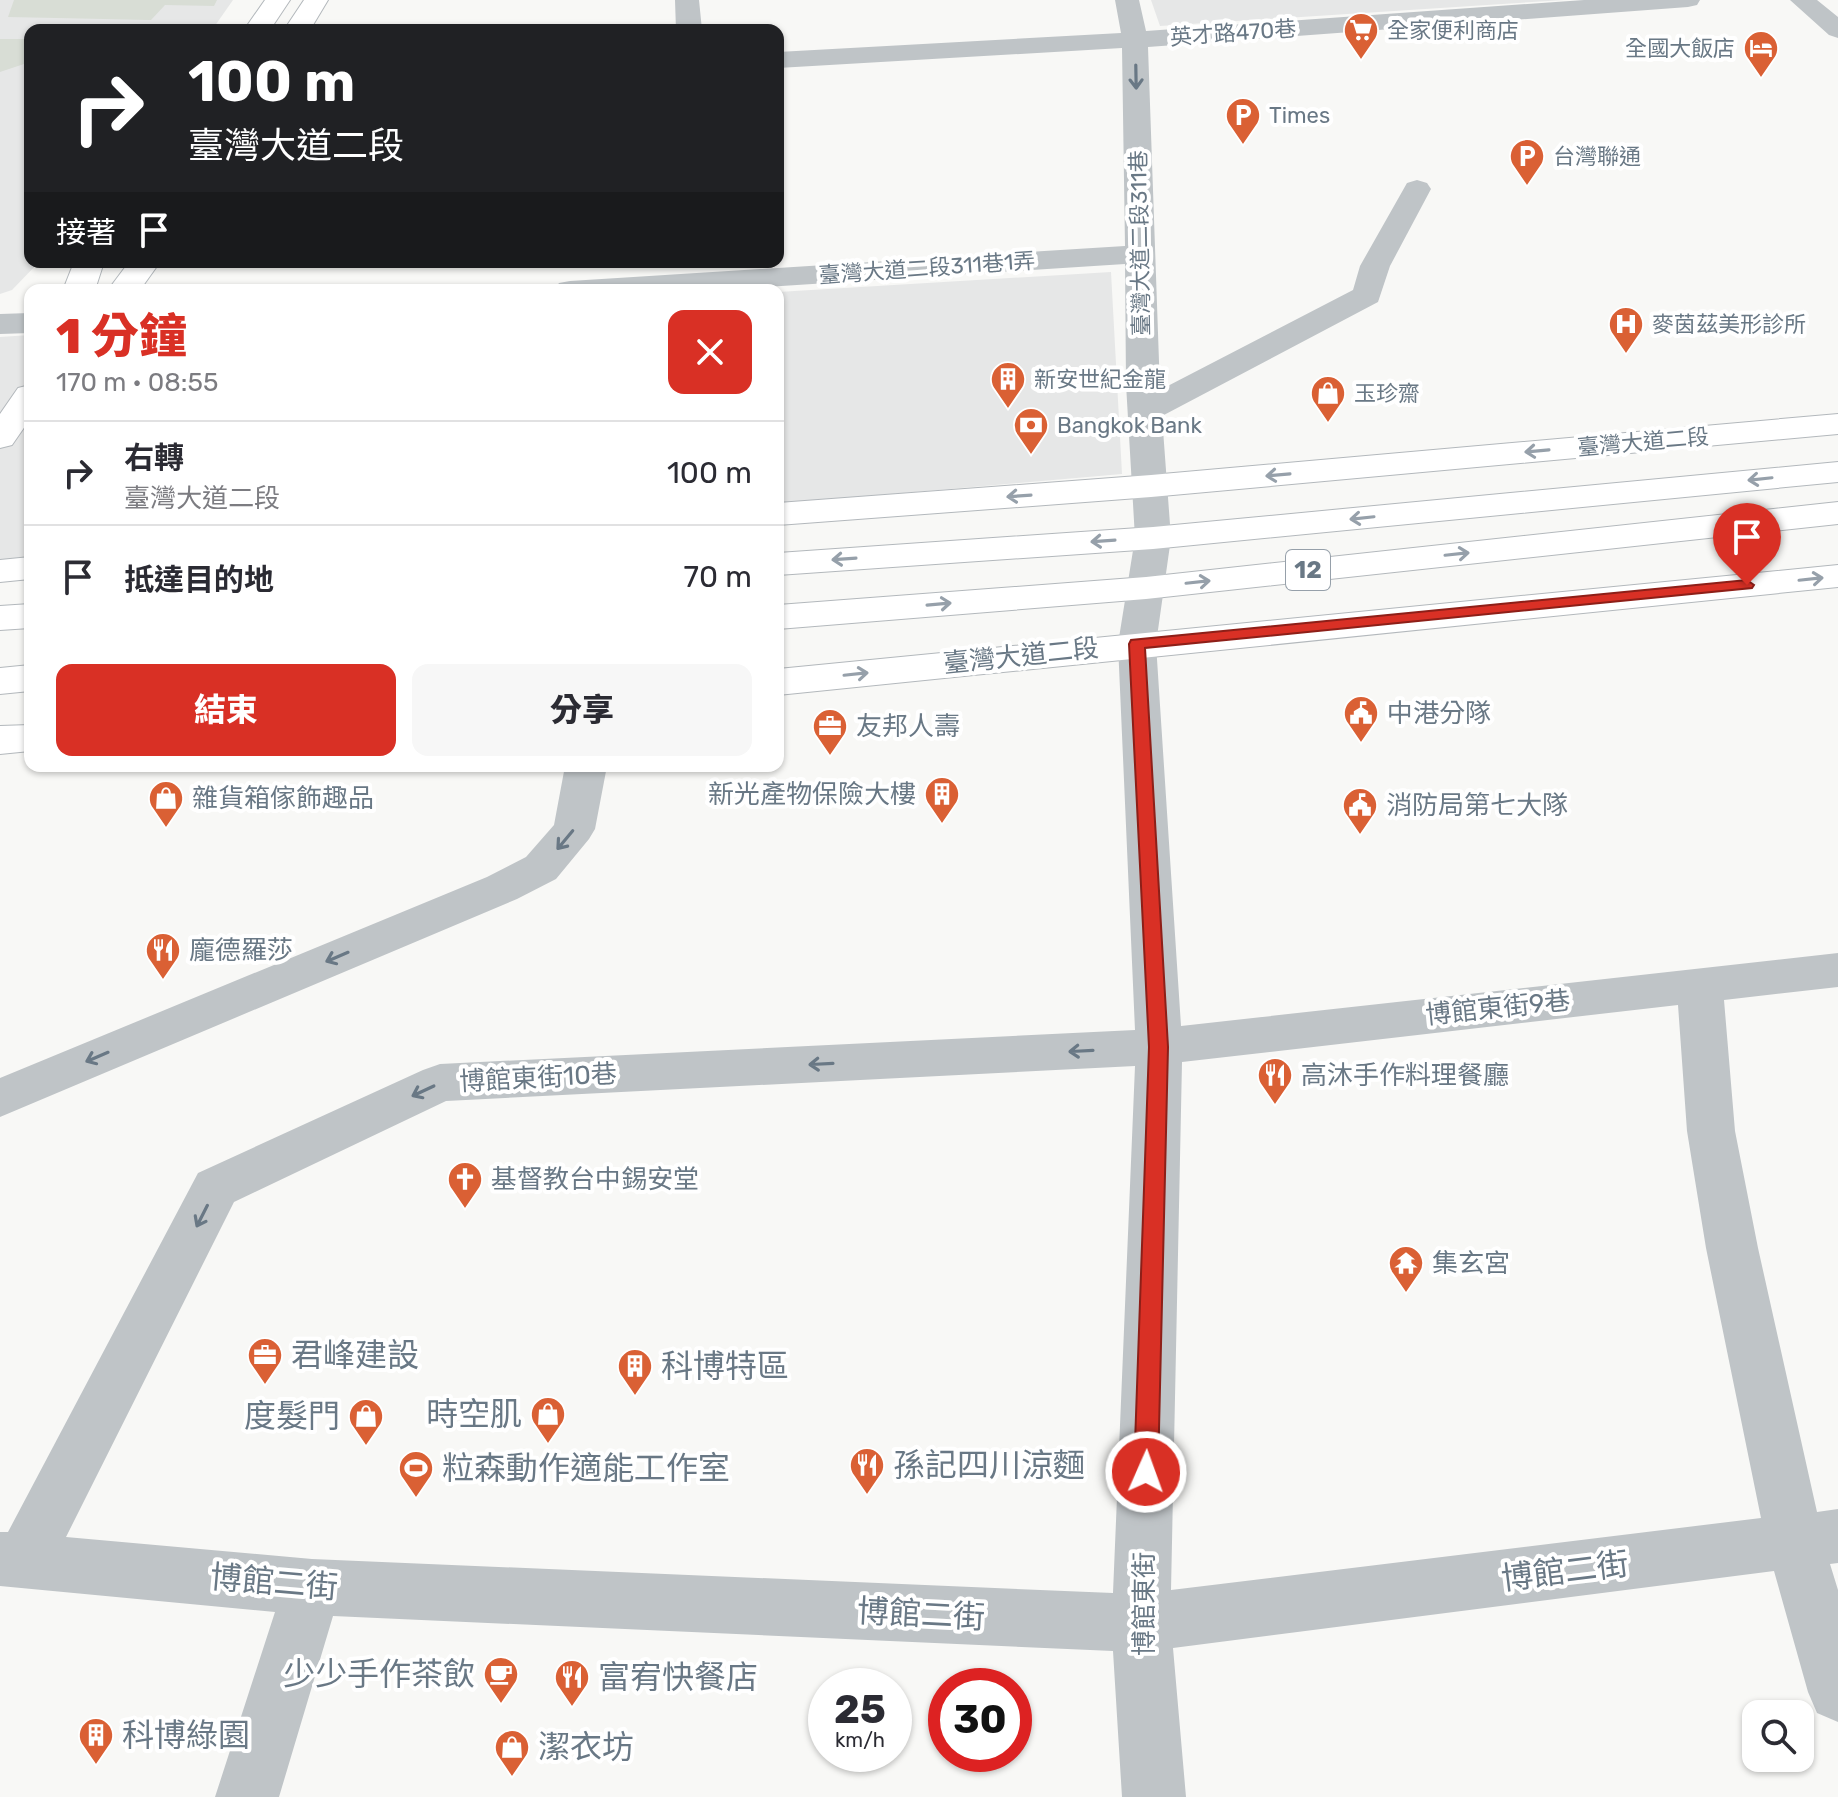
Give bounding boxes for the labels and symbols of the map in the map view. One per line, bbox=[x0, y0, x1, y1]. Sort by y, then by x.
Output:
supermarket icon: 全家便利商店 bbox=[1342, 11, 1380, 61]
street label: 英才路470巷 bbox=[1169, 15, 1297, 51]
place label: 全家便利商店 bbox=[1387, 17, 1519, 44]
hotel icon: 全國大飯店 bbox=[1742, 29, 1780, 79]
place label: 全國大飯店 bbox=[1625, 35, 1735, 62]
one-way arrow bbox=[1128, 63, 1144, 90]
parking icon: Times bbox=[1224, 96, 1262, 146]
place label: Times bbox=[1269, 102, 1330, 129]
parking icon: 台灣聯通 bbox=[1508, 137, 1546, 187]
place label: 台灣聯通 bbox=[1553, 143, 1641, 170]
street label: 臺灣大道二段311巷 bbox=[1125, 150, 1155, 336]
street label: 臺灣大道二段311巷1弄 bbox=[818, 247, 1036, 289]
hospital icon: 麥茵茲美形診所 bbox=[1607, 305, 1645, 355]
place label: 麥茵茲美形診所 bbox=[1652, 311, 1806, 338]
building icon: 新安世紀金龍 bbox=[989, 360, 1027, 410]
place label: 新安世紀金龍 bbox=[1034, 366, 1166, 393]
shop icon: 玉珍齋 bbox=[1309, 374, 1347, 424]
place label: 玉珍齋 bbox=[1354, 380, 1420, 407]
bank icon: Bangkok Bank bbox=[1012, 406, 1050, 456]
place label: Bangkok Bank bbox=[1057, 412, 1202, 439]
street label: 臺灣大道二段 bbox=[1576, 423, 1710, 461]
one-way arrow bbox=[1524, 444, 1551, 459]
one-way arrow bbox=[1265, 468, 1292, 483]
one-way arrow bbox=[1747, 472, 1774, 487]
one-way arrow bbox=[1006, 489, 1033, 504]
pin bbox=[1713, 503, 1781, 585]
one-way arrow bbox=[1349, 510, 1376, 525]
one-way arrow bbox=[1090, 534, 1117, 549]
one-way arrow bbox=[1443, 546, 1470, 561]
road number: 12 bbox=[1286, 550, 1330, 590]
one-way arrow bbox=[831, 552, 858, 567]
one-way arrow bbox=[1797, 571, 1824, 586]
one-way arrow bbox=[1185, 574, 1211, 589]
one-way arrow bbox=[926, 596, 952, 611]
street label: 臺灣大道二段 bbox=[942, 632, 1100, 680]
one-way arrow bbox=[842, 667, 868, 682]
public building icon: 中港分隊 bbox=[1342, 694, 1380, 744]
place label: 中港分隊 bbox=[1387, 698, 1491, 729]
office icon: 友邦人壽 bbox=[811, 707, 849, 757]
place label: 友邦人壽 bbox=[856, 711, 960, 742]
building icon: 新光產物保險大樓 bbox=[923, 775, 961, 825]
shop icon: 雜貨箱傢飾趣品 bbox=[147, 779, 185, 829]
place label: 新光產物保險大樓 bbox=[708, 779, 916, 810]
place label: 雜貨箱傢飾趣品 bbox=[192, 783, 374, 814]
public building icon: 消防局第七大隊 bbox=[1341, 786, 1379, 836]
place label: 消防局第七大隊 bbox=[1386, 790, 1568, 821]
one-way arrow bbox=[556, 829, 574, 849]
restaurant icon: 龐德羅莎 bbox=[144, 931, 182, 981]
place label: 龐德羅莎 bbox=[189, 935, 293, 966]
one-way arrow bbox=[325, 951, 350, 965]
street label: 博館東街9巷 bbox=[1424, 985, 1572, 1031]
one-way arrow bbox=[1068, 1044, 1095, 1059]
one-way arrow bbox=[85, 1051, 110, 1066]
restaurant icon: 高沐手作料理餐廳 bbox=[1256, 1056, 1294, 1106]
one-way arrow bbox=[808, 1057, 835, 1072]
street label: 博館東街10巷 bbox=[458, 1058, 618, 1098]
place label: 高沐手作料理餐廳 bbox=[1301, 1060, 1509, 1091]
one-way arrow bbox=[412, 1084, 436, 1099]
church icon: 基督教台中錫安堂 bbox=[446, 1160, 484, 1210]
place label: 基督教台中錫安堂 bbox=[491, 1164, 699, 1195]
one-way arrow bbox=[193, 1203, 209, 1227]
temple icon: 集玄宮 bbox=[1387, 1244, 1425, 1294]
place label: 集玄宮 bbox=[1432, 1248, 1510, 1279]
office icon: 君峰建設 bbox=[246, 1336, 284, 1386]
place label: 君峰建設 bbox=[291, 1336, 419, 1374]
building icon: 科博特區 bbox=[616, 1347, 654, 1397]
place label: 科博特區 bbox=[661, 1347, 789, 1385]
place label: 時空肌 bbox=[426, 1395, 522, 1433]
shop icon: 時空肌 bbox=[529, 1395, 567, 1445]
place label: 度髮門 bbox=[244, 1397, 340, 1435]
shop icon: 度髮門 bbox=[347, 1397, 385, 1447]
position arrow bbox=[1104, 1430, 1188, 1514]
restaurant icon: 孫記四川涼麵 bbox=[848, 1446, 886, 1496]
place label: 孫記四川涼麵 bbox=[893, 1446, 1085, 1484]
sports icon: 粒森動作適能工作室 bbox=[397, 1449, 435, 1499]
place label: 粒森動作適能工作室 bbox=[442, 1449, 730, 1487]
street label: 博館二街 bbox=[1499, 1544, 1631, 1598]
street label: 博館東街 bbox=[1129, 1552, 1160, 1656]
street label: 博館二街 bbox=[209, 1557, 339, 1607]
street label: 博館二街 bbox=[856, 1592, 986, 1636]
place label: 少少手作茶飲 bbox=[283, 1655, 475, 1693]
cafe icon: 少少手作茶飲 bbox=[482, 1655, 520, 1705]
restaurant icon: 富宥快餐店 bbox=[553, 1658, 591, 1708]
place label: 富宥快餐店 bbox=[598, 1658, 758, 1696]
speed limit sign: 30 bbox=[928, 1668, 1032, 1772]
building icon: 科博綠園 bbox=[77, 1716, 115, 1766]
place label: 科博綠園 bbox=[122, 1716, 250, 1754]
shop icon: 潔衣坊 bbox=[493, 1728, 531, 1778]
place label: 潔衣坊 bbox=[538, 1728, 634, 1766]

